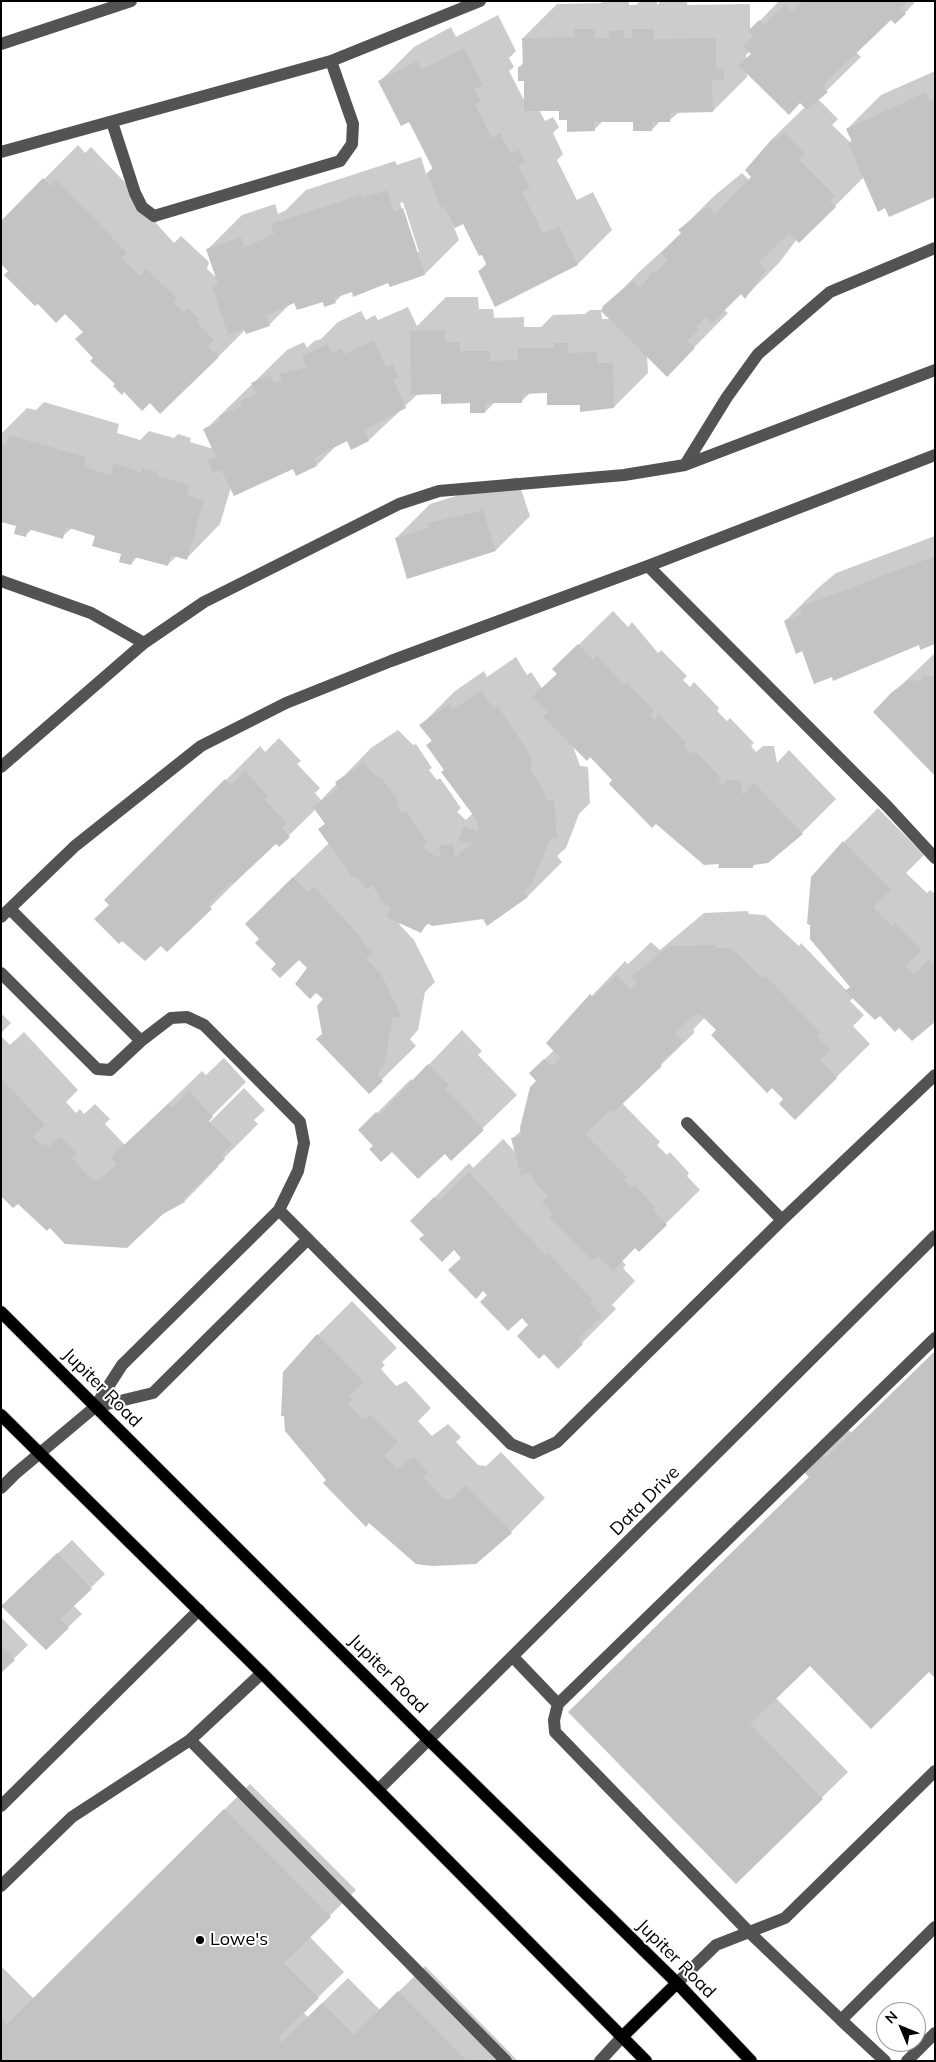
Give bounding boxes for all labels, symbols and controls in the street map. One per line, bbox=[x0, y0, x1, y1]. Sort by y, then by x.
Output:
street label: Jupiter Road bbox=[58, 1344, 146, 1432]
street label: Data Drive bbox=[606, 1462, 684, 1540]
street label: Jupiter Road bbox=[344, 1630, 432, 1718]
street label: Jupiter Road bbox=[632, 1915, 720, 2003]
place label: Lowe's bbox=[210, 1929, 268, 1951]
marker: Lowe's bbox=[194, 1934, 206, 1946]
north arrow bbox=[876, 2002, 926, 2052]
text: N bbox=[881, 2007, 901, 2027]

